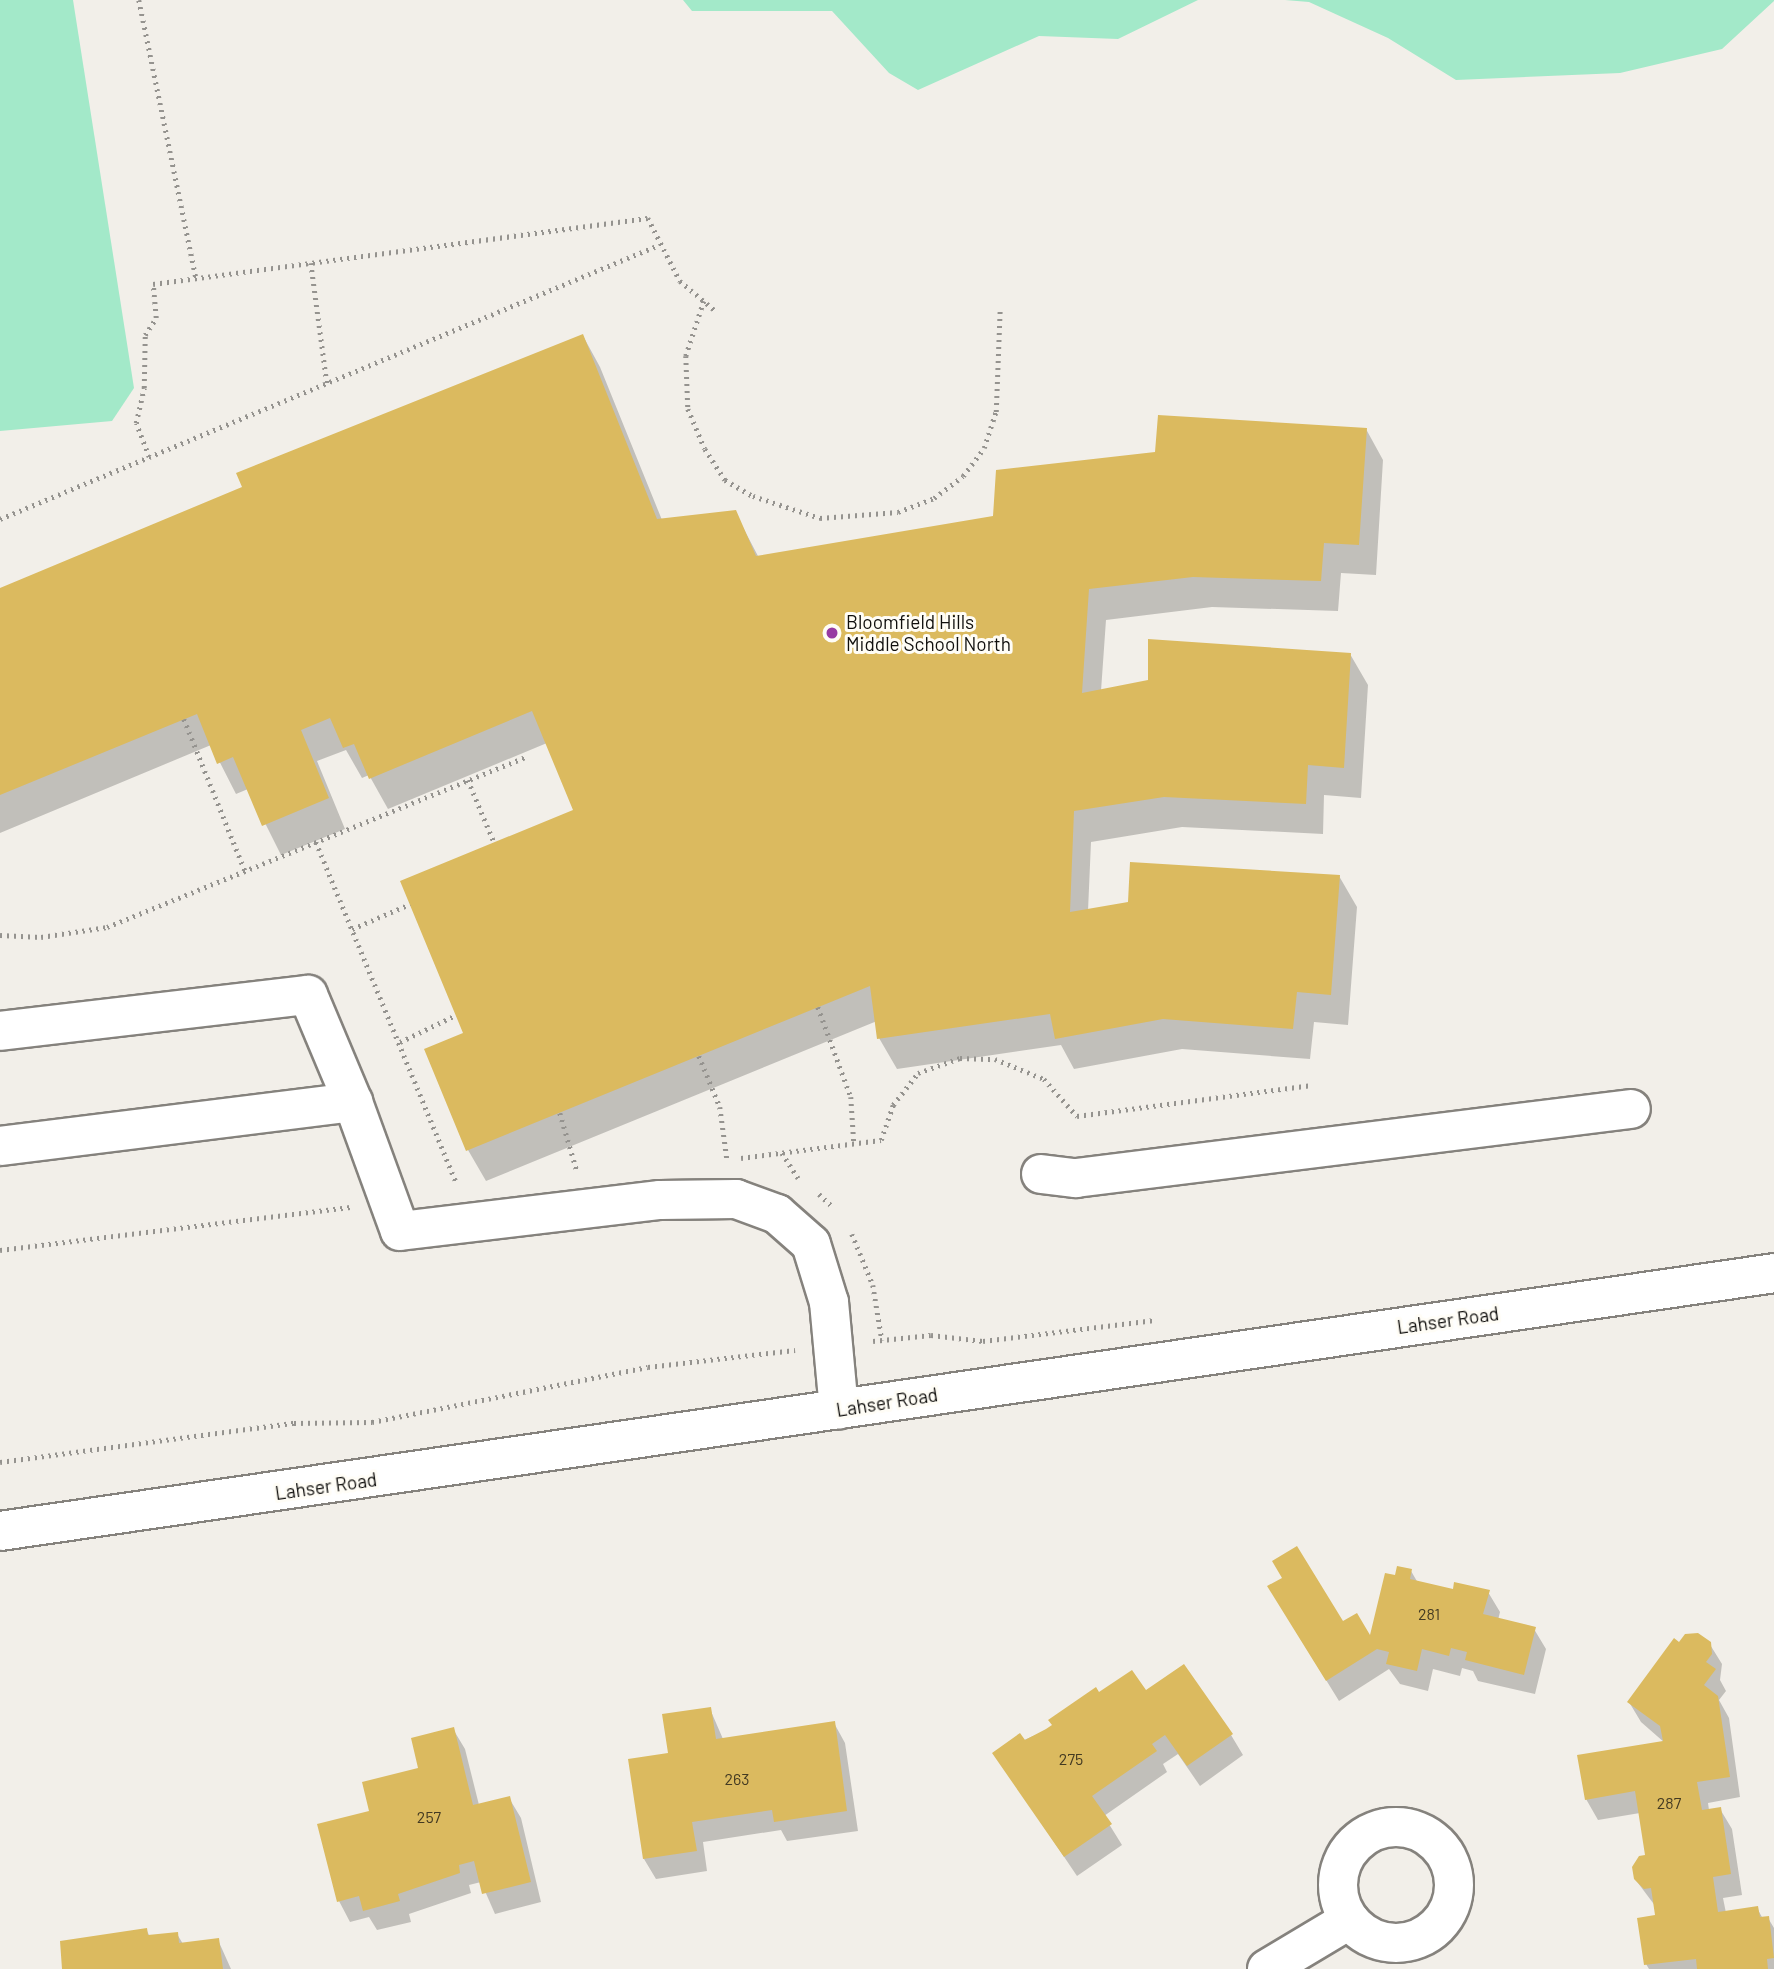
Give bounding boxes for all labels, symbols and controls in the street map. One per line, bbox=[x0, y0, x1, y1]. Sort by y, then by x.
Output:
place label: Bloomfield Hills Middle School North bbox=[846, 611, 1011, 655]
marker: Bloomfield Hills Middle School North bbox=[824, 625, 840, 641]
street label: Lahser Road bbox=[1396, 1302, 1500, 1338]
street label: Lahser Road bbox=[834, 1383, 940, 1421]
street label: Lahser Road bbox=[274, 1468, 378, 1504]
house number: 281 bbox=[1418, 1604, 1440, 1624]
house number: 275 bbox=[1059, 1749, 1083, 1769]
house number: 263 bbox=[724, 1769, 750, 1789]
house number: 287 bbox=[1657, 1793, 1681, 1813]
house number: 257 bbox=[417, 1807, 441, 1827]

